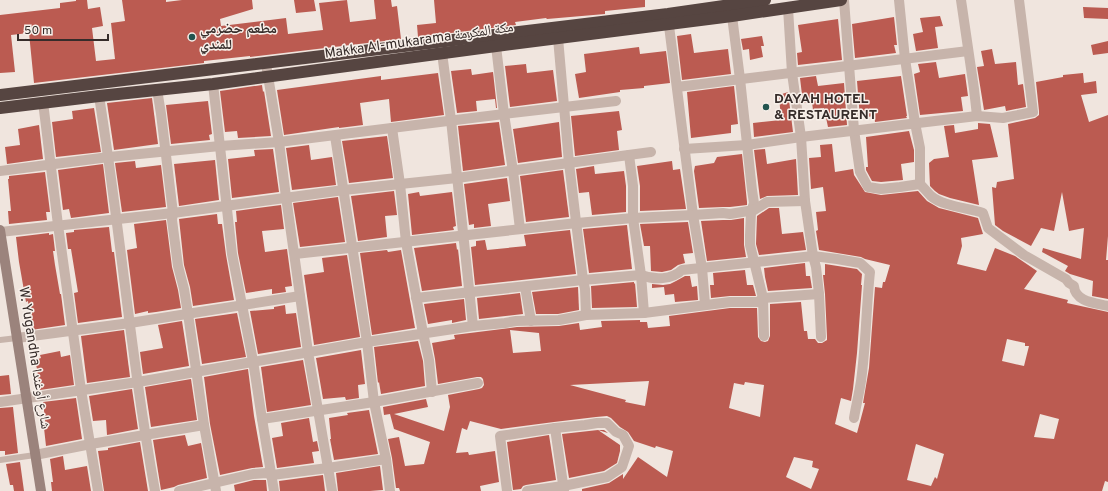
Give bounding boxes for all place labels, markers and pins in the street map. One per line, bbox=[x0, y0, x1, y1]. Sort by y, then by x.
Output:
place label: مطعم حضرمي للمندي bbox=[200, 21, 277, 55]
marker: مطعم حضرمي للمندي bbox=[187, 32, 197, 42]
place label: DAYAH HOTEL & RESTAURENT bbox=[774, 91, 877, 124]
marker: DAYAH HOTEL & RESTAURENT bbox=[761, 102, 771, 112]

